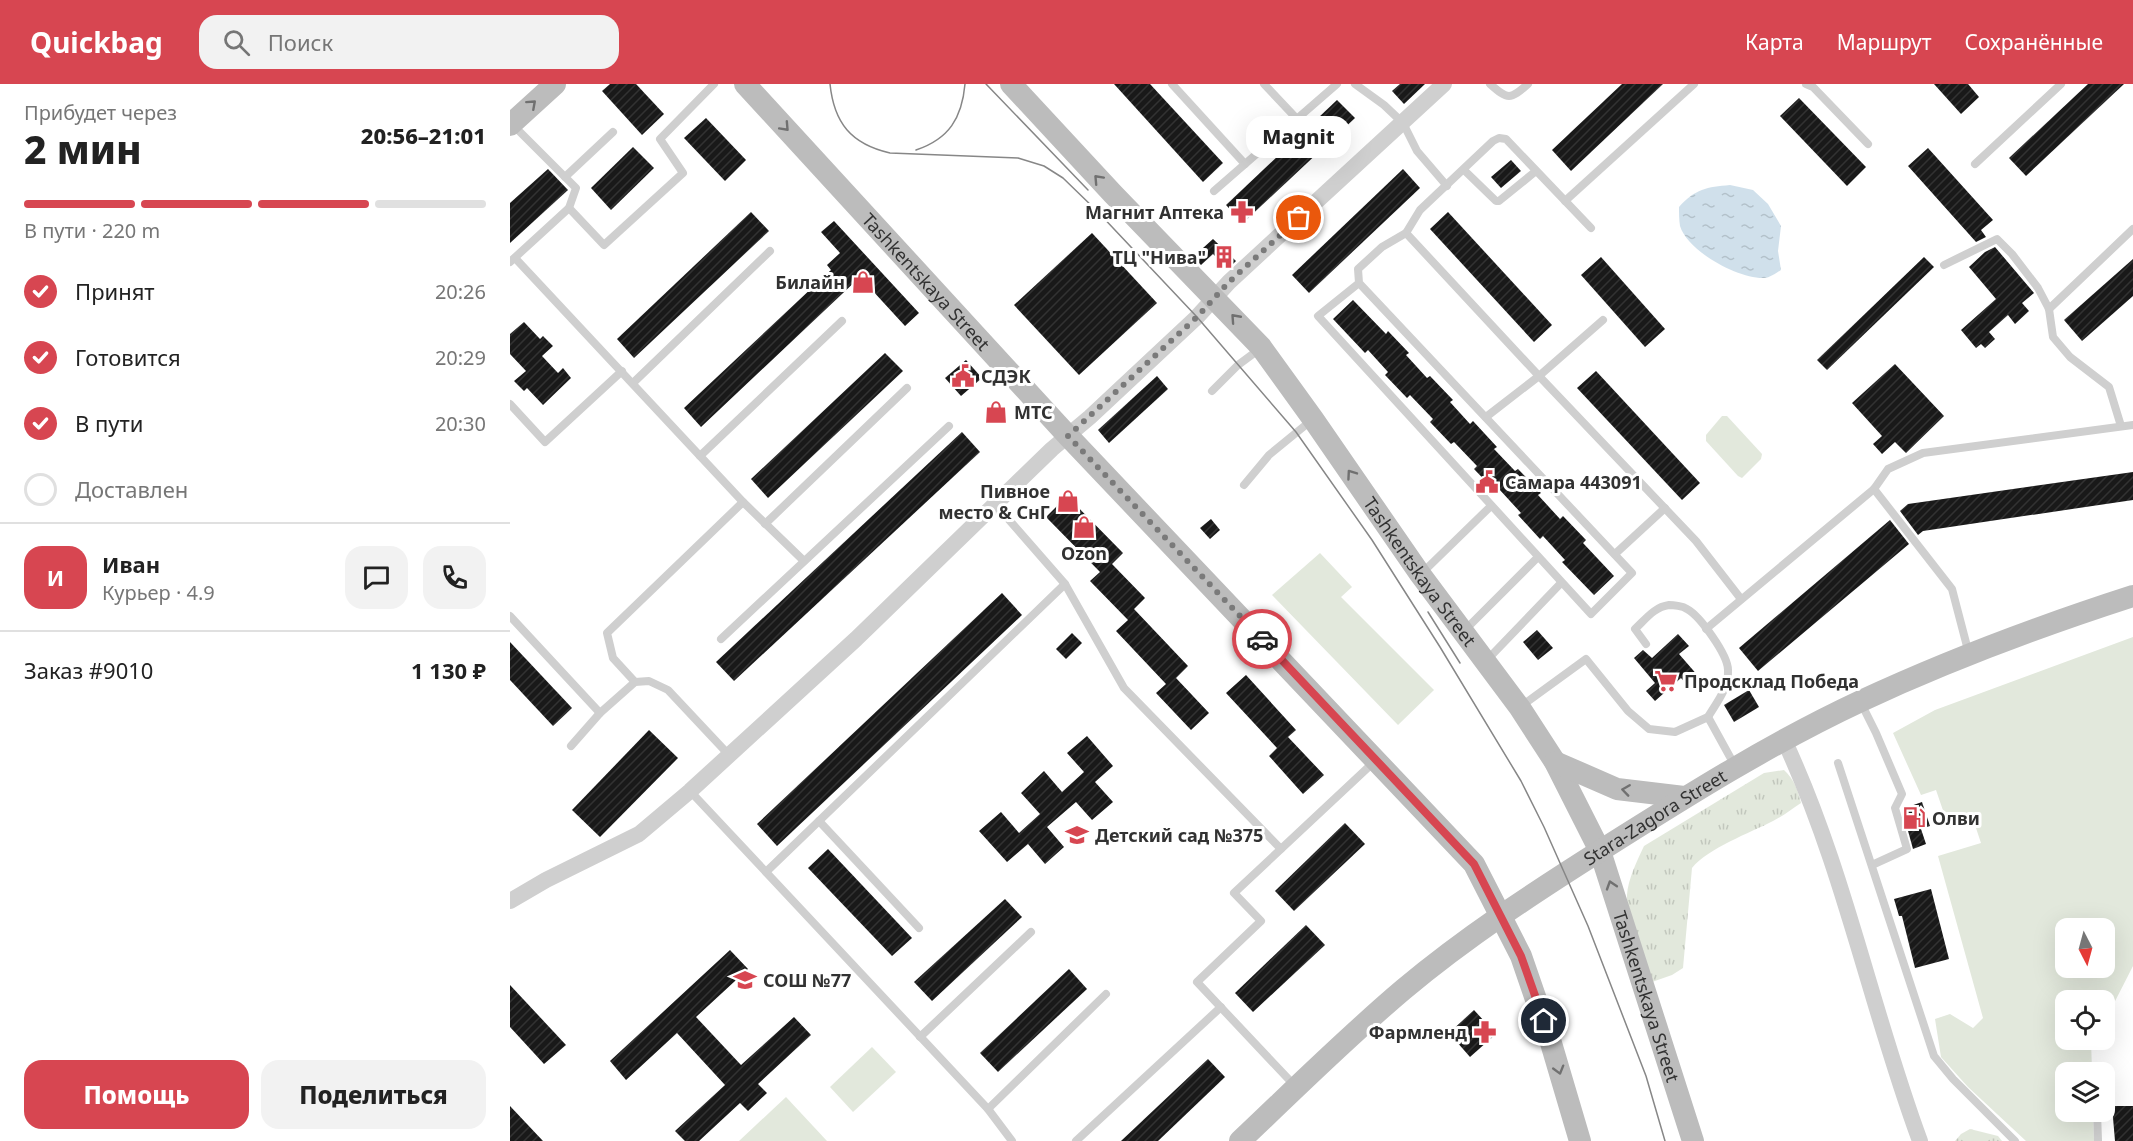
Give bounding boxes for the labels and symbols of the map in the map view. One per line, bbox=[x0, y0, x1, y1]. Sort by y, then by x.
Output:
one-way arrow bbox=[525, 101, 536, 112]
callout: Magnit bbox=[1246, 116, 1352, 158]
one-way arrow bbox=[777, 120, 788, 131]
one-way arrow bbox=[1094, 175, 1105, 186]
pin bbox=[1273, 192, 1324, 243]
pharmacy icon: Магнит Аптека bbox=[1229, 199, 1255, 225]
place label: Магнит Аптека bbox=[1085, 200, 1224, 224]
street label: Tashkentskaya Street bbox=[857, 208, 996, 356]
building icon: ТЦ "Нива" bbox=[1211, 244, 1237, 270]
place label: ТЦ "Нива" bbox=[1112, 245, 1206, 269]
shop icon: Билайн bbox=[850, 269, 876, 295]
place label: Билайн bbox=[775, 270, 845, 294]
one-way arrow bbox=[1231, 315, 1242, 326]
public building icon: СДЭК bbox=[950, 363, 976, 389]
place label: СДЭК bbox=[981, 364, 1031, 388]
shop icon: МТС bbox=[983, 399, 1009, 425]
place label: МТС bbox=[1014, 400, 1053, 424]
public building icon: Самара 443091 bbox=[1474, 469, 1500, 495]
one-way arrow bbox=[1347, 470, 1358, 481]
place label: Самара 443091 bbox=[1505, 470, 1642, 494]
place label: Пивное место & СнГ bbox=[938, 479, 1050, 524]
shop icon: Пивное место & СнГ bbox=[1055, 488, 1081, 514]
street label: Tashkentskaya Street bbox=[1358, 492, 1482, 651]
shop icon: Ozon bbox=[1071, 514, 1097, 540]
place label: Ozon bbox=[1061, 541, 1107, 565]
courier bbox=[1232, 609, 1292, 669]
supermarket icon: Продсклад Победа bbox=[1653, 668, 1679, 694]
place label: Продсклад Победа bbox=[1684, 669, 1859, 693]
street label: Stara-Zagora Street bbox=[1579, 763, 1731, 870]
one-way arrow bbox=[1621, 784, 1631, 797]
fuel station icon: Олви bbox=[1901, 805, 1927, 831]
place label: Олви bbox=[1932, 806, 1980, 830]
school or university icon: Детский сад №375 bbox=[1064, 822, 1090, 848]
place label: Детский сад №375 bbox=[1095, 823, 1263, 847]
one-way arrow bbox=[1606, 881, 1618, 891]
street label: Tashkentskaya Street bbox=[1608, 908, 1685, 1085]
north arrow bbox=[2055, 918, 2115, 978]
school or university icon: СОШ №77 bbox=[732, 967, 758, 993]
place label: СОШ №77 bbox=[763, 968, 851, 992]
pin bbox=[1518, 995, 1569, 1046]
pharmacy icon: Фармленд bbox=[1472, 1019, 1498, 1045]
place label: Фармленд bbox=[1369, 1020, 1468, 1044]
one-way arrow bbox=[1552, 1064, 1564, 1075]

